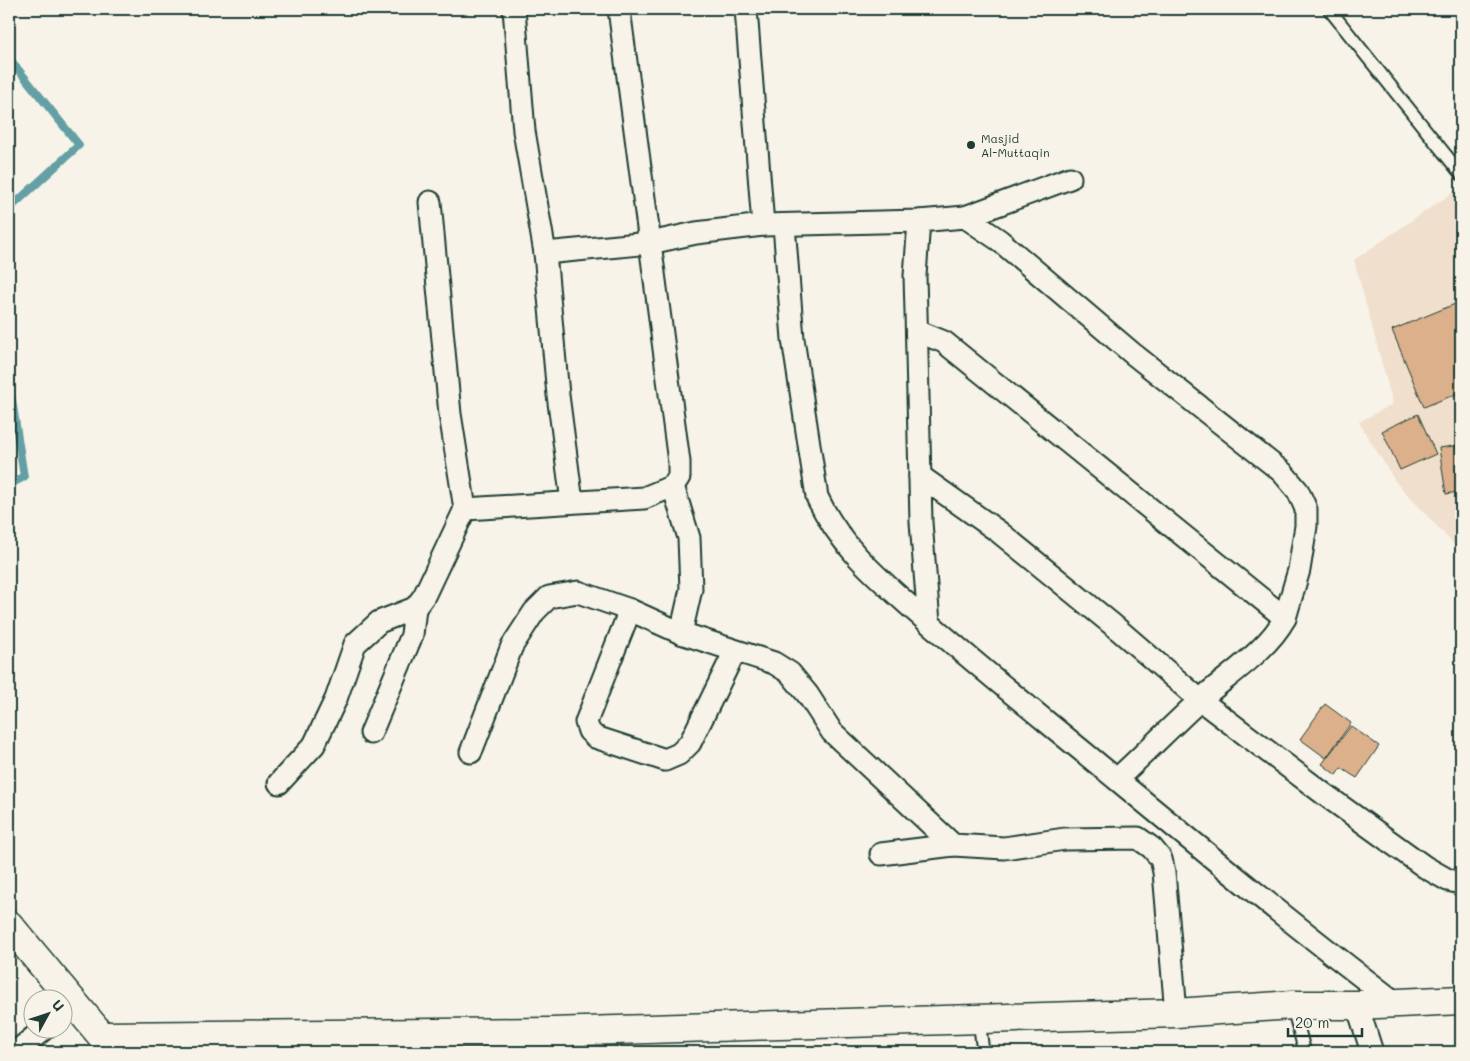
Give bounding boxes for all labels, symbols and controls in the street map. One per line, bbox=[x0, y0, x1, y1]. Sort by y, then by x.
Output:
place label: Masjid Al-Muttaqin bbox=[981, 130, 1050, 160]
marker: Masjid Al-Muttaqin bbox=[965, 139, 977, 151]
north arrow bbox=[22, 988, 72, 1038]
text: U bbox=[48, 995, 69, 1015]
scale bar bbox=[1288, 1006, 1361, 1038]
text: 20 m bbox=[1295, 1012, 1329, 1032]

